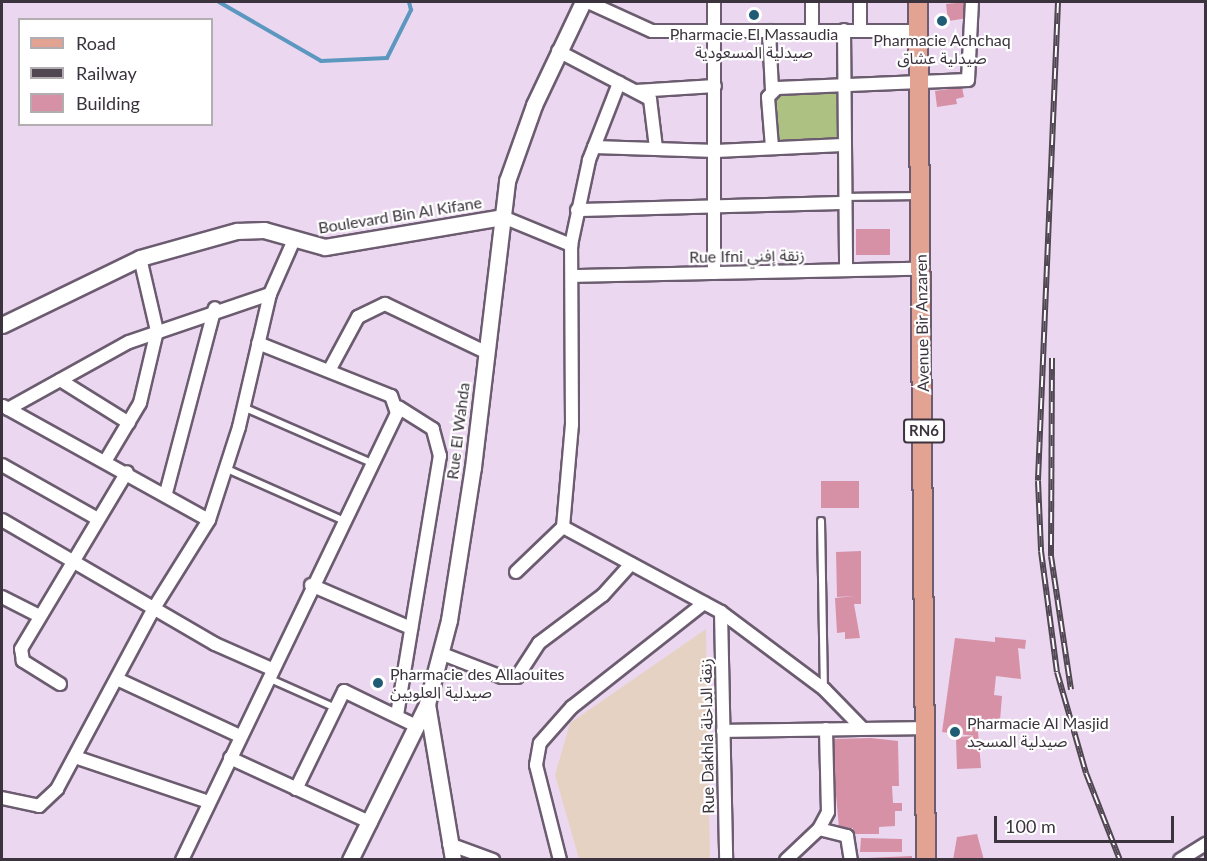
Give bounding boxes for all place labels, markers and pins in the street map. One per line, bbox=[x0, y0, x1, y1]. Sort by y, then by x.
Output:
marker: Pharmacie El Massaudia صيدلية المسعودية bbox=[747, 8, 761, 22]
marker: Pharmacie Achchaq صيدلية عشاق bbox=[935, 14, 949, 28]
place label: Pharmacie El Massaudia صيدلية المسعودية bbox=[670, 24, 838, 62]
place label: Pharmacie Achchaq صيدلية عشاق bbox=[873, 30, 1011, 68]
place label: Pharmacie des Allaouites صيدلية العلويين bbox=[390, 664, 565, 702]
marker: Pharmacie des Allaouites صيدلية العلويين bbox=[371, 676, 385, 690]
place label: Pharmacie Al Masjid صيدلية المسجد bbox=[967, 713, 1109, 751]
marker: Pharmacie Al Masjid صيدلية المسجد bbox=[948, 725, 962, 739]

